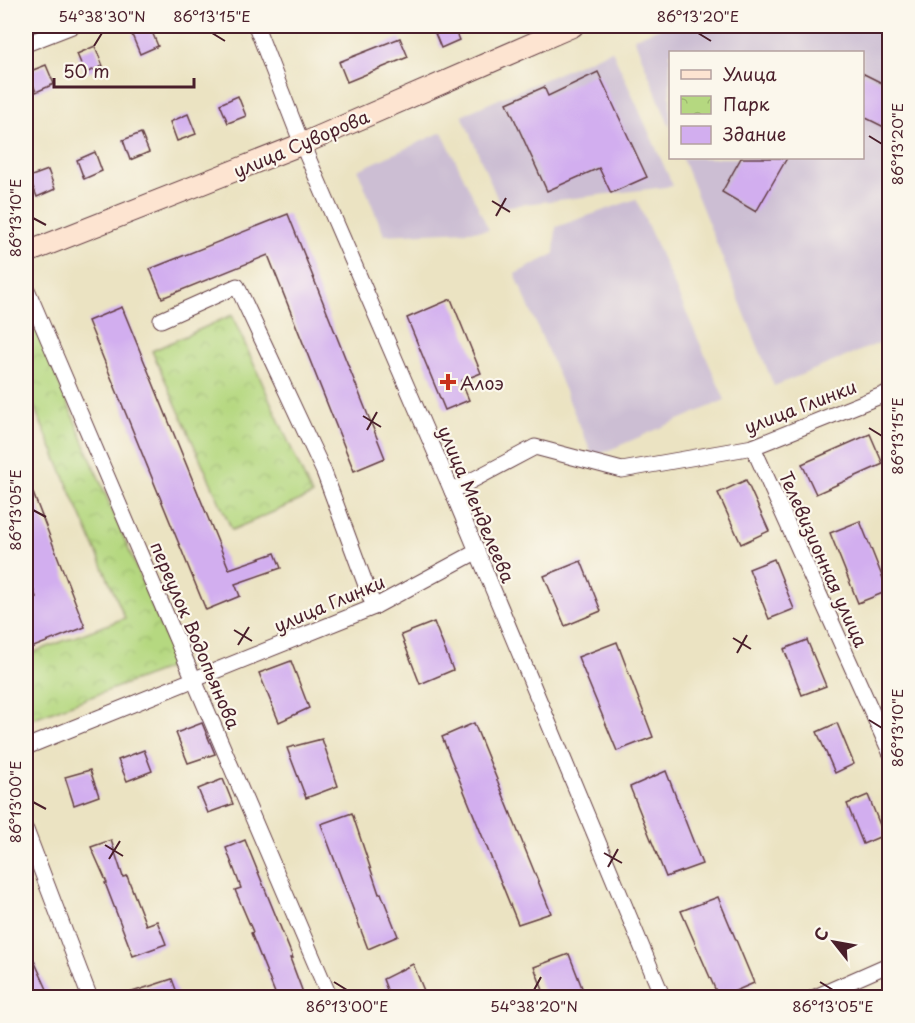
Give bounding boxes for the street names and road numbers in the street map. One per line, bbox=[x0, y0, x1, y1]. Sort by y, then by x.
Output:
street label: улица Суворова bbox=[229, 102, 374, 184]
street label: улица Глинки bbox=[740, 372, 860, 440]
street label: улица Менделеева bbox=[432, 421, 523, 587]
street label: Телевизионная улица bbox=[773, 467, 875, 652]
street label: переулок Водопьянова bbox=[144, 537, 248, 734]
street label: улица Глинки bbox=[269, 567, 389, 639]

